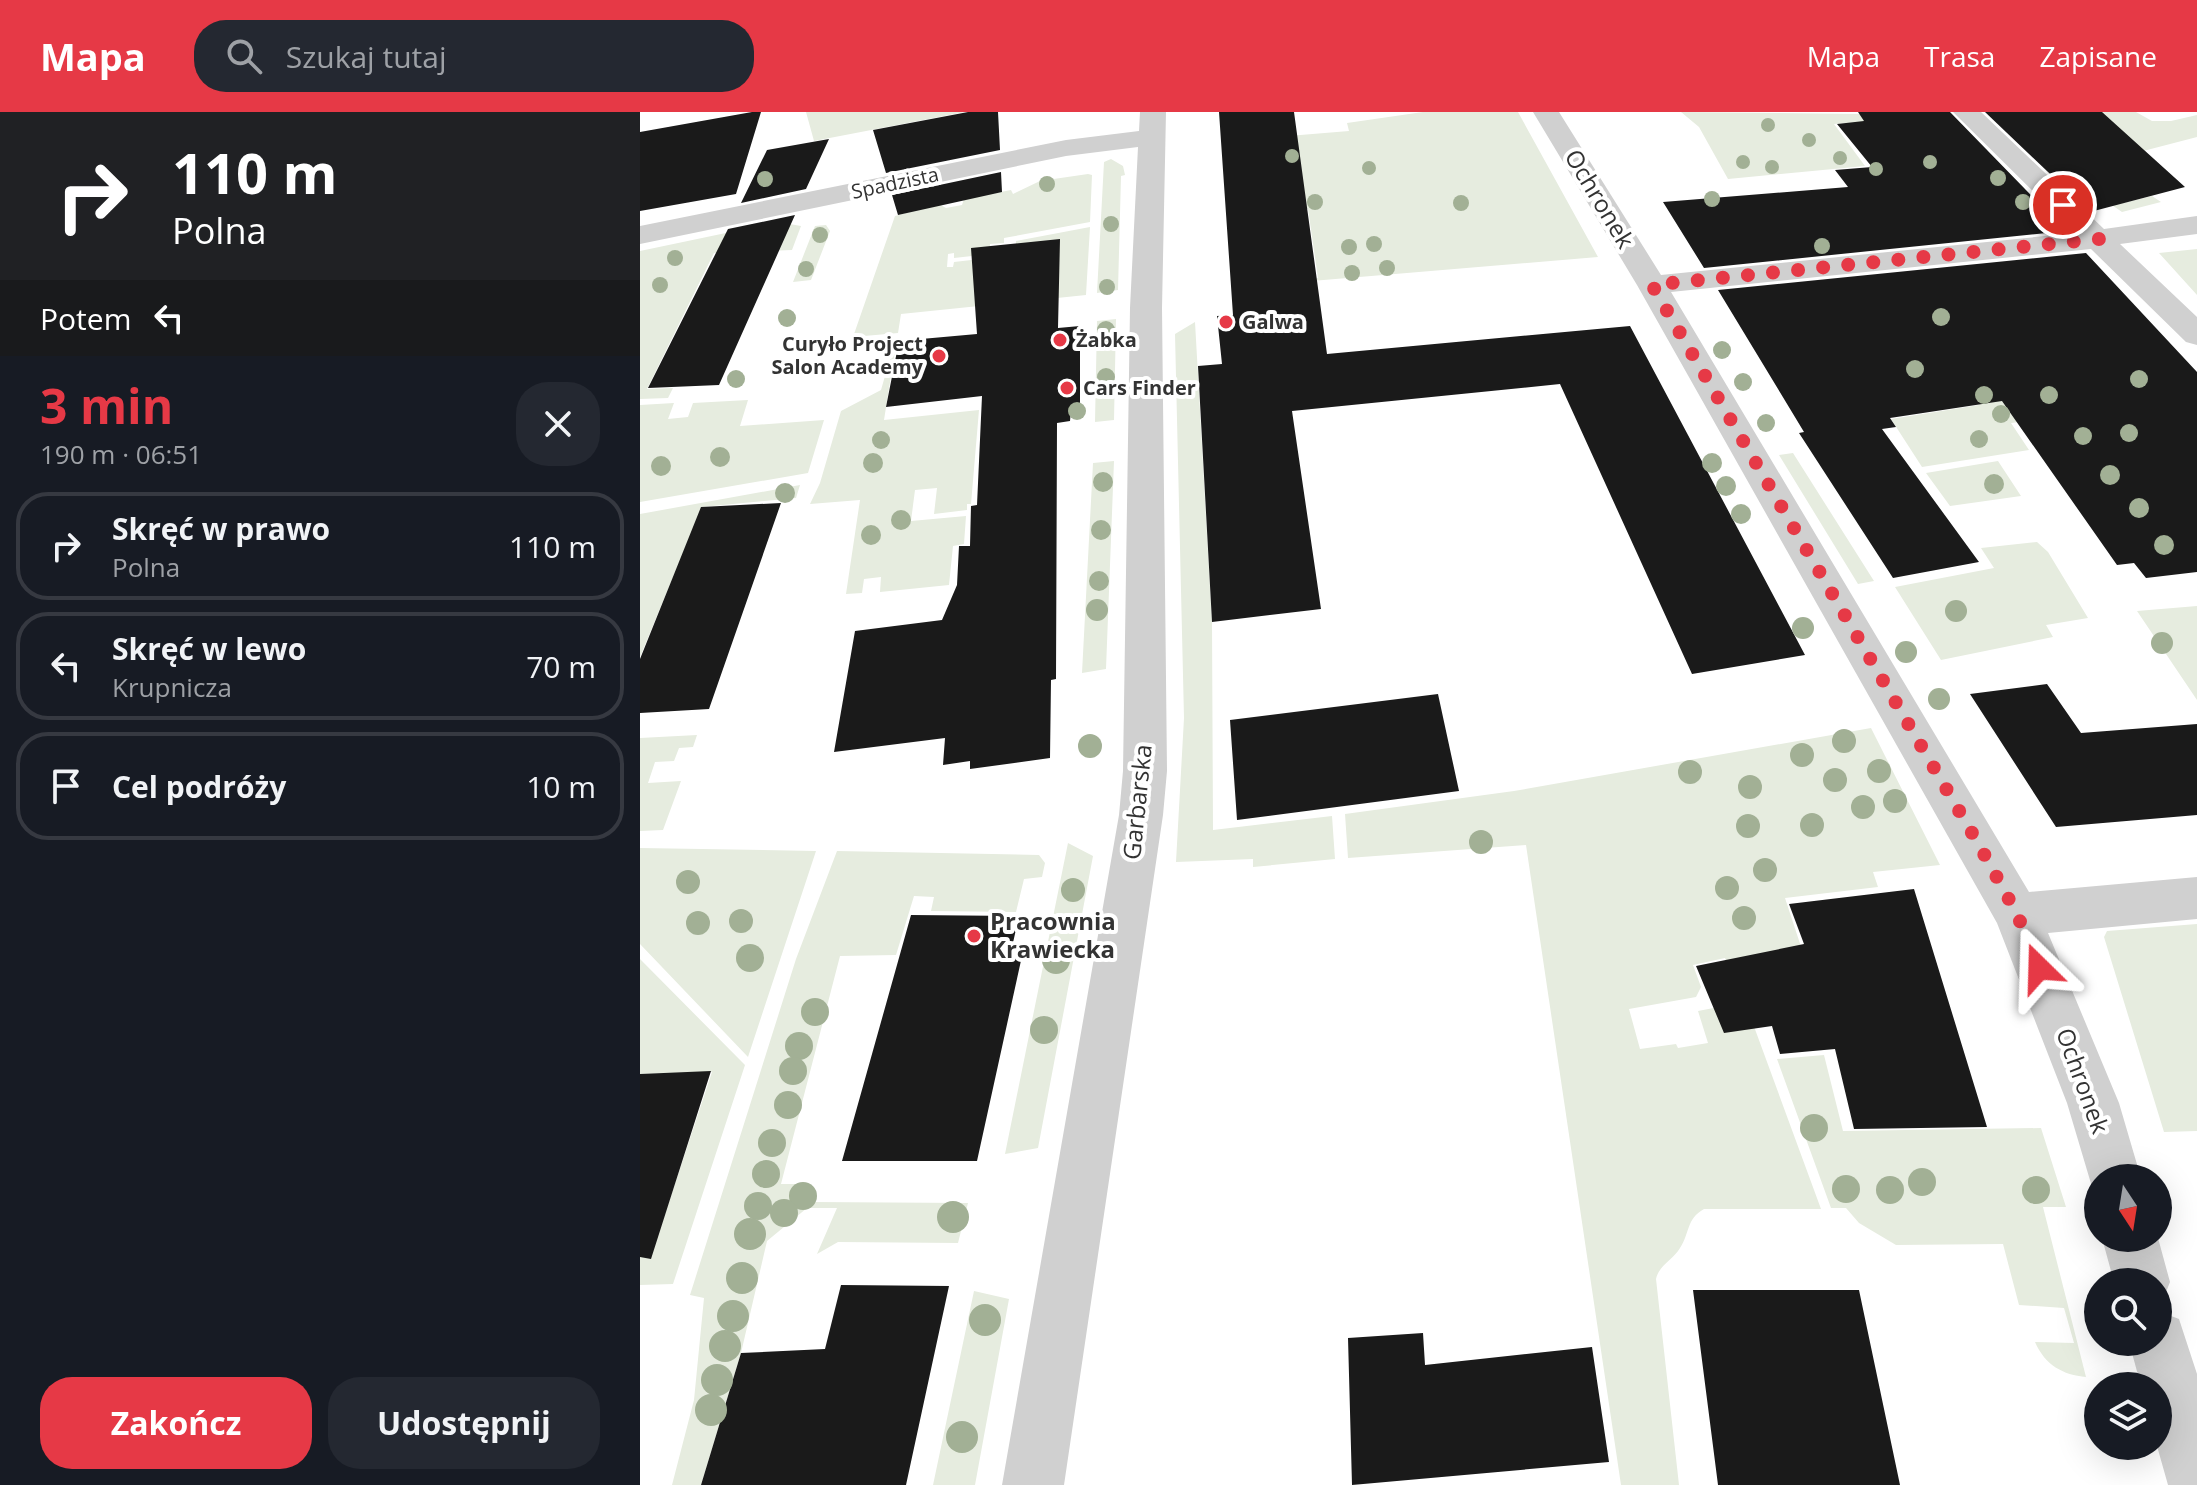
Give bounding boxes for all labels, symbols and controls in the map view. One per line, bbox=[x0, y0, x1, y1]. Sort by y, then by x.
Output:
search box bbox=[194, 20, 754, 92]
text: Mapa bbox=[40, 30, 146, 82]
icon: search bbox=[222, 34, 266, 78]
text: Szukaj tutaj bbox=[286, 36, 447, 77]
text: Mapa bbox=[1807, 37, 1880, 75]
text: Trasa bbox=[1924, 37, 1995, 75]
text: Zapisane bbox=[2039, 37, 2157, 75]
text: 110 m bbox=[172, 134, 338, 210]
street label: Ochronek bbox=[1558, 143, 1643, 254]
icon: right bbox=[40, 144, 144, 248]
street label: Spadzista bbox=[849, 160, 941, 205]
pin bbox=[2029, 171, 2097, 239]
icon: arrive bbox=[2041, 183, 2085, 227]
text: Polna bbox=[172, 206, 266, 255]
icon: left bbox=[147, 296, 191, 340]
text: Potem bbox=[40, 298, 131, 339]
place label: Galwa bbox=[1242, 308, 1304, 335]
marker: Galwa bbox=[1217, 313, 1235, 331]
place label: Żabka bbox=[1076, 326, 1137, 353]
place label: Curyło Project Salon Academy bbox=[771, 330, 924, 380]
marker: Żabka bbox=[1051, 331, 1069, 349]
marker: Curyło Project Salon Academy bbox=[930, 347, 948, 365]
text: 3 min bbox=[40, 373, 173, 438]
place label: Cars Finder bbox=[1083, 374, 1196, 401]
marker: Cars Finder bbox=[1058, 379, 1076, 397]
button: close bbox=[516, 382, 600, 466]
text: 190 m · 06:51 bbox=[40, 436, 202, 472]
text: Skręć w prawo bbox=[112, 508, 330, 549]
icon: right bbox=[44, 524, 88, 568]
text: 110 m bbox=[509, 526, 596, 567]
text: Polna bbox=[112, 549, 180, 585]
text: Skręć w lewo bbox=[112, 628, 306, 669]
icon: left bbox=[44, 644, 88, 688]
text: 70 m bbox=[526, 646, 596, 687]
text: Krupnicza bbox=[112, 669, 232, 705]
street label: Garbarska bbox=[1114, 743, 1159, 861]
icon: arrive bbox=[44, 764, 88, 808]
text: Cel podróży bbox=[112, 766, 286, 807]
text: 10 m bbox=[526, 766, 596, 807]
place label: Pracownia Krawiecka bbox=[990, 904, 1116, 965]
position arrow bbox=[1997, 926, 2081, 1010]
marker: Pracownia Krawiecka bbox=[965, 927, 983, 945]
street label: Ochronek bbox=[2049, 1023, 2118, 1138]
north arrow bbox=[2084, 1164, 2172, 1252]
map controls bbox=[2084, 1164, 2172, 1460]
button: search bbox=[2084, 1268, 2172, 1356]
button: layers bbox=[2084, 1372, 2172, 1460]
button: Zakończ bbox=[40, 1377, 312, 1469]
button: Udostępnij bbox=[328, 1377, 600, 1469]

